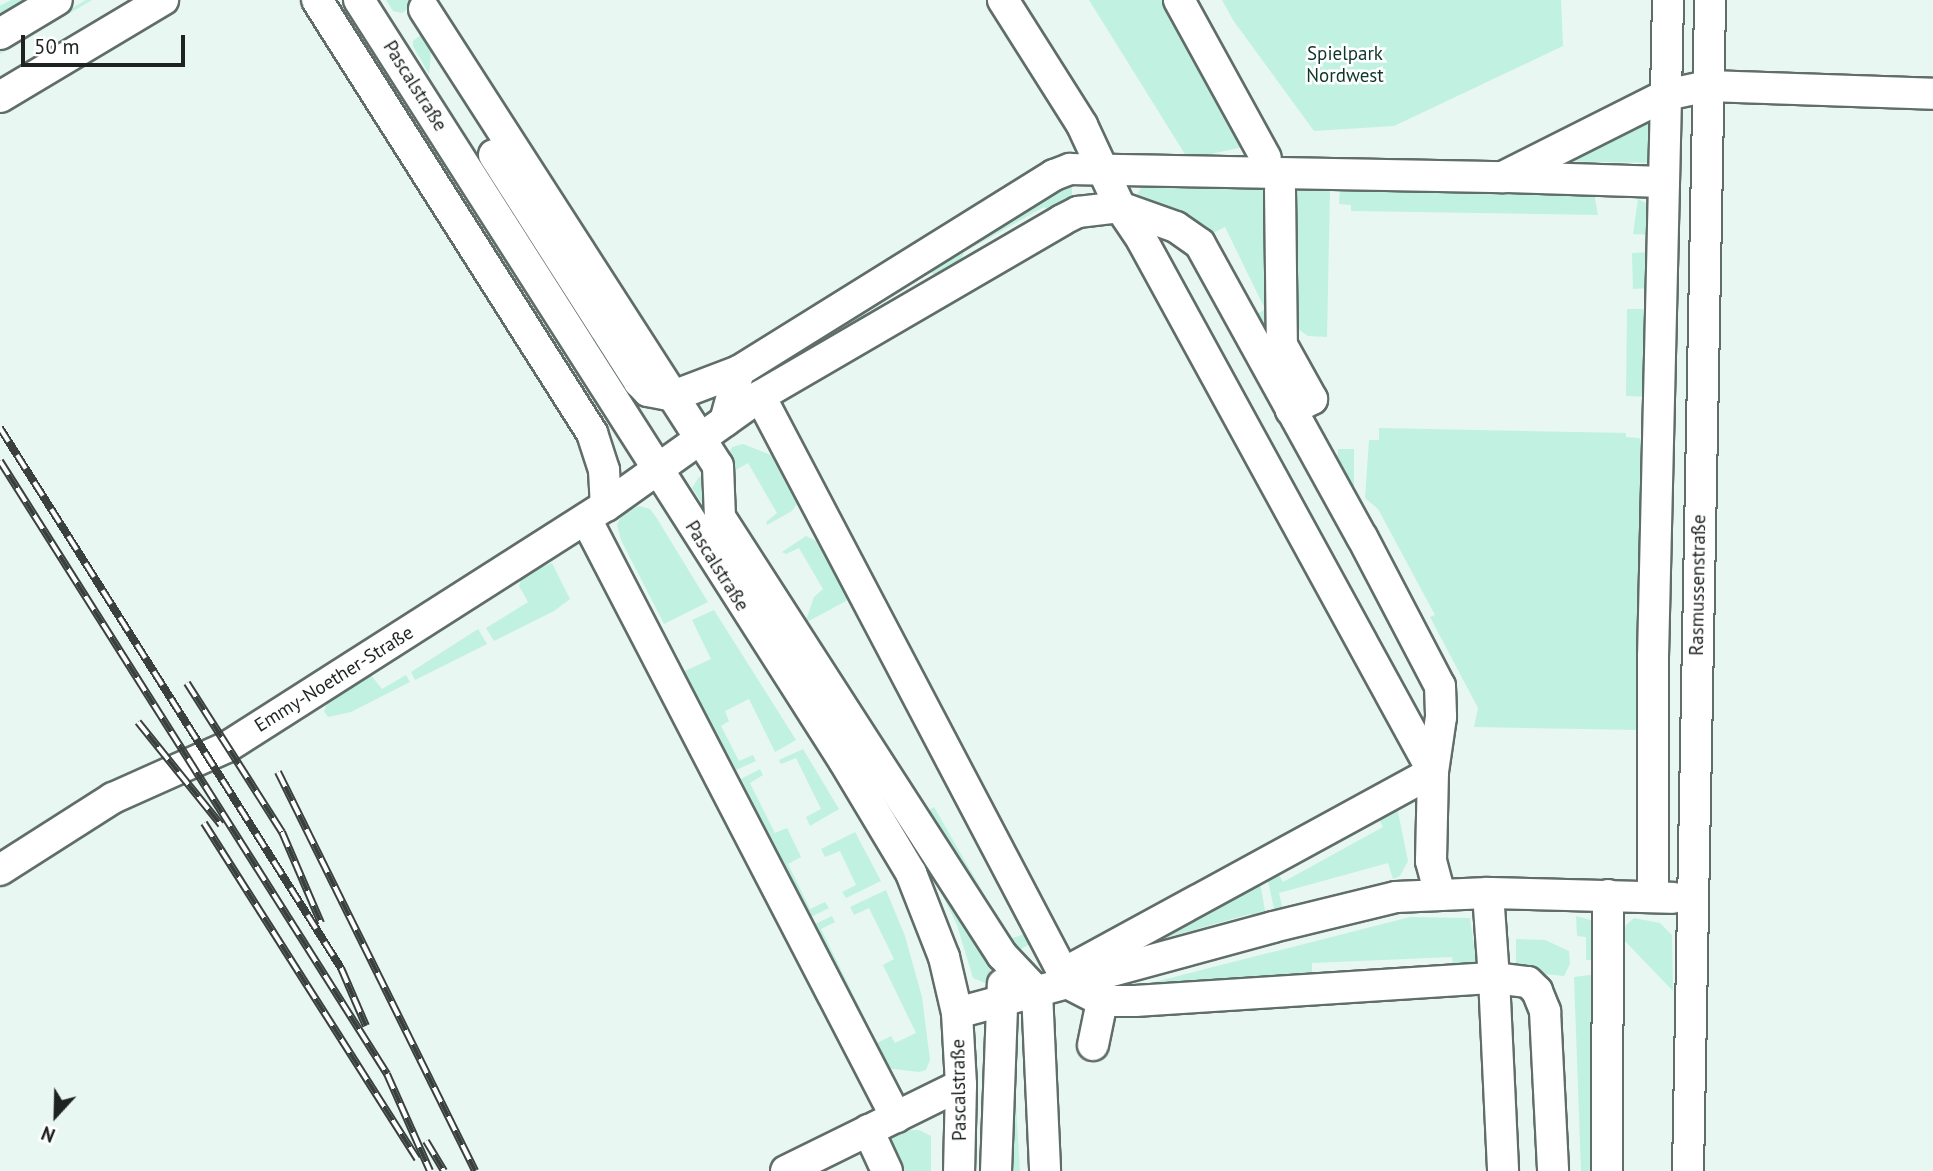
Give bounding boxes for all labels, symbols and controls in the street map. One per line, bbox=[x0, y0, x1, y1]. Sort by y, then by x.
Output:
scale bar bbox=[24, 21, 189, 65]
text: 50 m bbox=[34, 33, 80, 60]
street label: Pascalstraße bbox=[378, 37, 452, 135]
park label: Spielpark Nordwest bbox=[1306, 43, 1384, 87]
street label: Rasmussenstraße bbox=[1685, 514, 1711, 656]
street label: Pascalstraße bbox=[680, 517, 754, 615]
street label: Emmy-Noether-Straße bbox=[251, 621, 417, 737]
street label: Pascalstraße bbox=[947, 1039, 971, 1141]
north arrow bbox=[21, 1080, 91, 1150]
text: N bbox=[38, 1121, 58, 1148]

